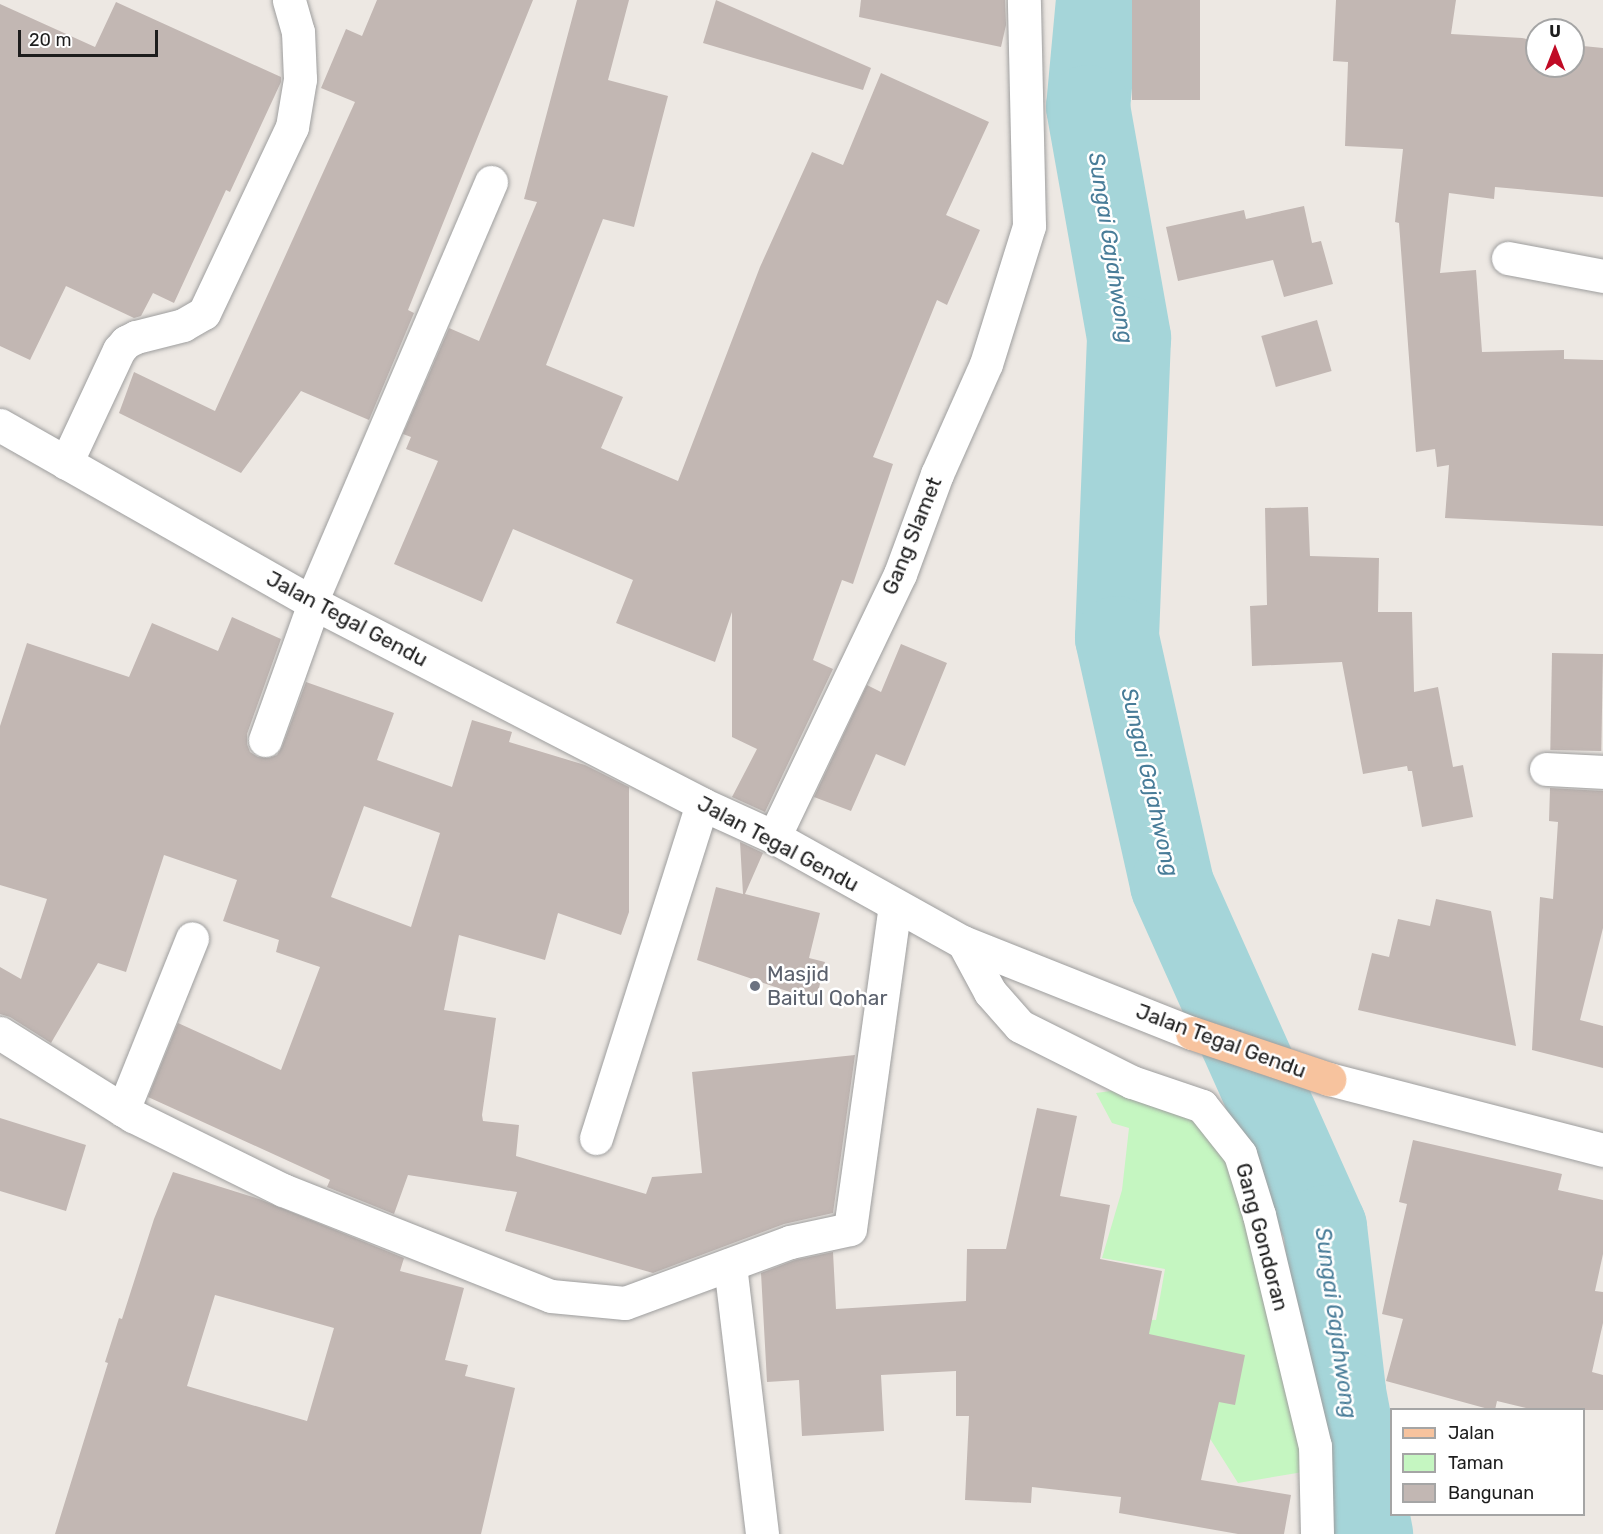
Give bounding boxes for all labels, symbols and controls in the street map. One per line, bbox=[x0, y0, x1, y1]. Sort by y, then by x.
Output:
scale bar bbox=[21, 18, 160, 56]
north arrow bbox=[1525, 18, 1585, 78]
text: U bbox=[1549, 22, 1561, 41]
text: 20 m bbox=[29, 29, 71, 51]
water label: Sungai Gajahwong bbox=[1083, 151, 1139, 345]
street label: Gang Slamet bbox=[877, 474, 947, 598]
street label: Jalan Tegal Gendu bbox=[262, 566, 432, 672]
water label: Sungai Gajahwong bbox=[1115, 685, 1185, 879]
street label: Jalan Tegal Gendu bbox=[693, 791, 863, 897]
place label: Masjid Baitul Qohar bbox=[767, 961, 887, 1011]
marker: Masjid Baitul Qohar bbox=[748, 979, 762, 993]
street label: Jalan Tegal Gendu bbox=[1132, 998, 1310, 1084]
street label: Gang Gondoran bbox=[1230, 1160, 1294, 1314]
water label: Sungai Gajahwong bbox=[1310, 1226, 1362, 1420]
legend bbox=[1390, 1408, 1585, 1516]
text: Jalan bbox=[1448, 1422, 1495, 1444]
text: Taman bbox=[1448, 1452, 1504, 1474]
text: Bangunan bbox=[1448, 1482, 1534, 1504]

